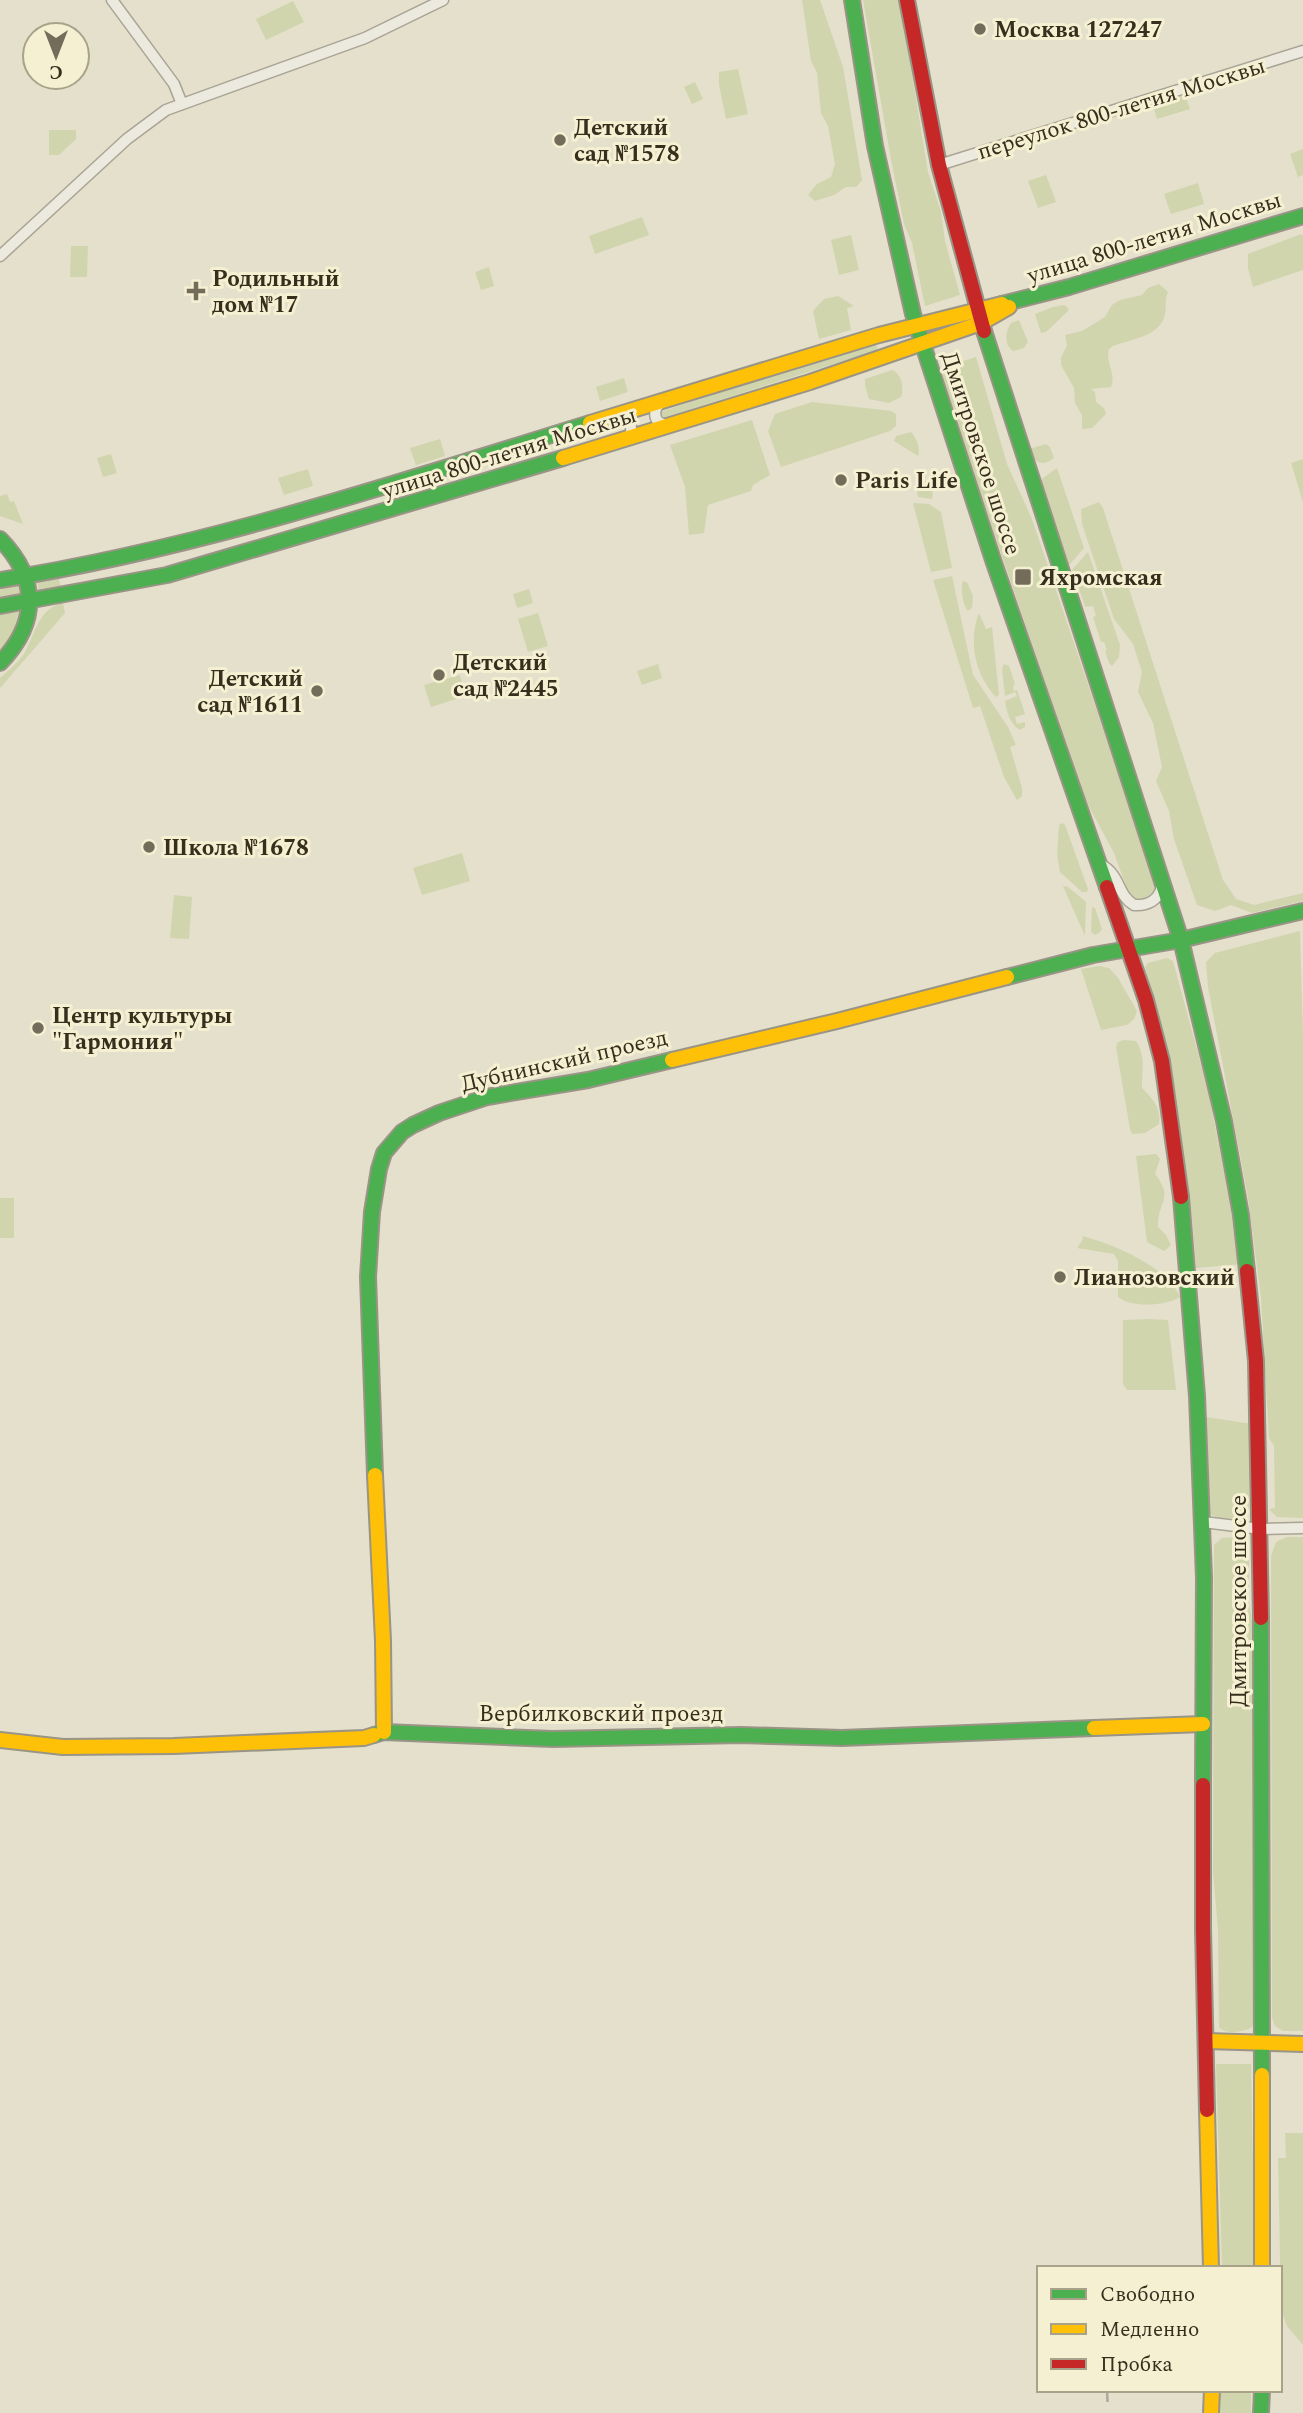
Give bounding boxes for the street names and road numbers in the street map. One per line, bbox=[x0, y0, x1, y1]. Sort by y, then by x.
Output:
street label: переулок 800-летия Москвы bbox=[973, 49, 1270, 170]
street label: улица 800-летия Москвы bbox=[1022, 183, 1286, 294]
street label: Дмитровское шоссе bbox=[931, 347, 1030, 560]
street label: улица 800-летия Москвы bbox=[377, 398, 641, 509]
street label: Дубнинский проезд bbox=[457, 1021, 671, 1102]
street label: Дмитровское шоссе bbox=[1222, 1495, 1257, 1707]
street label: Вербилковский проезд bbox=[479, 1697, 723, 1732]

